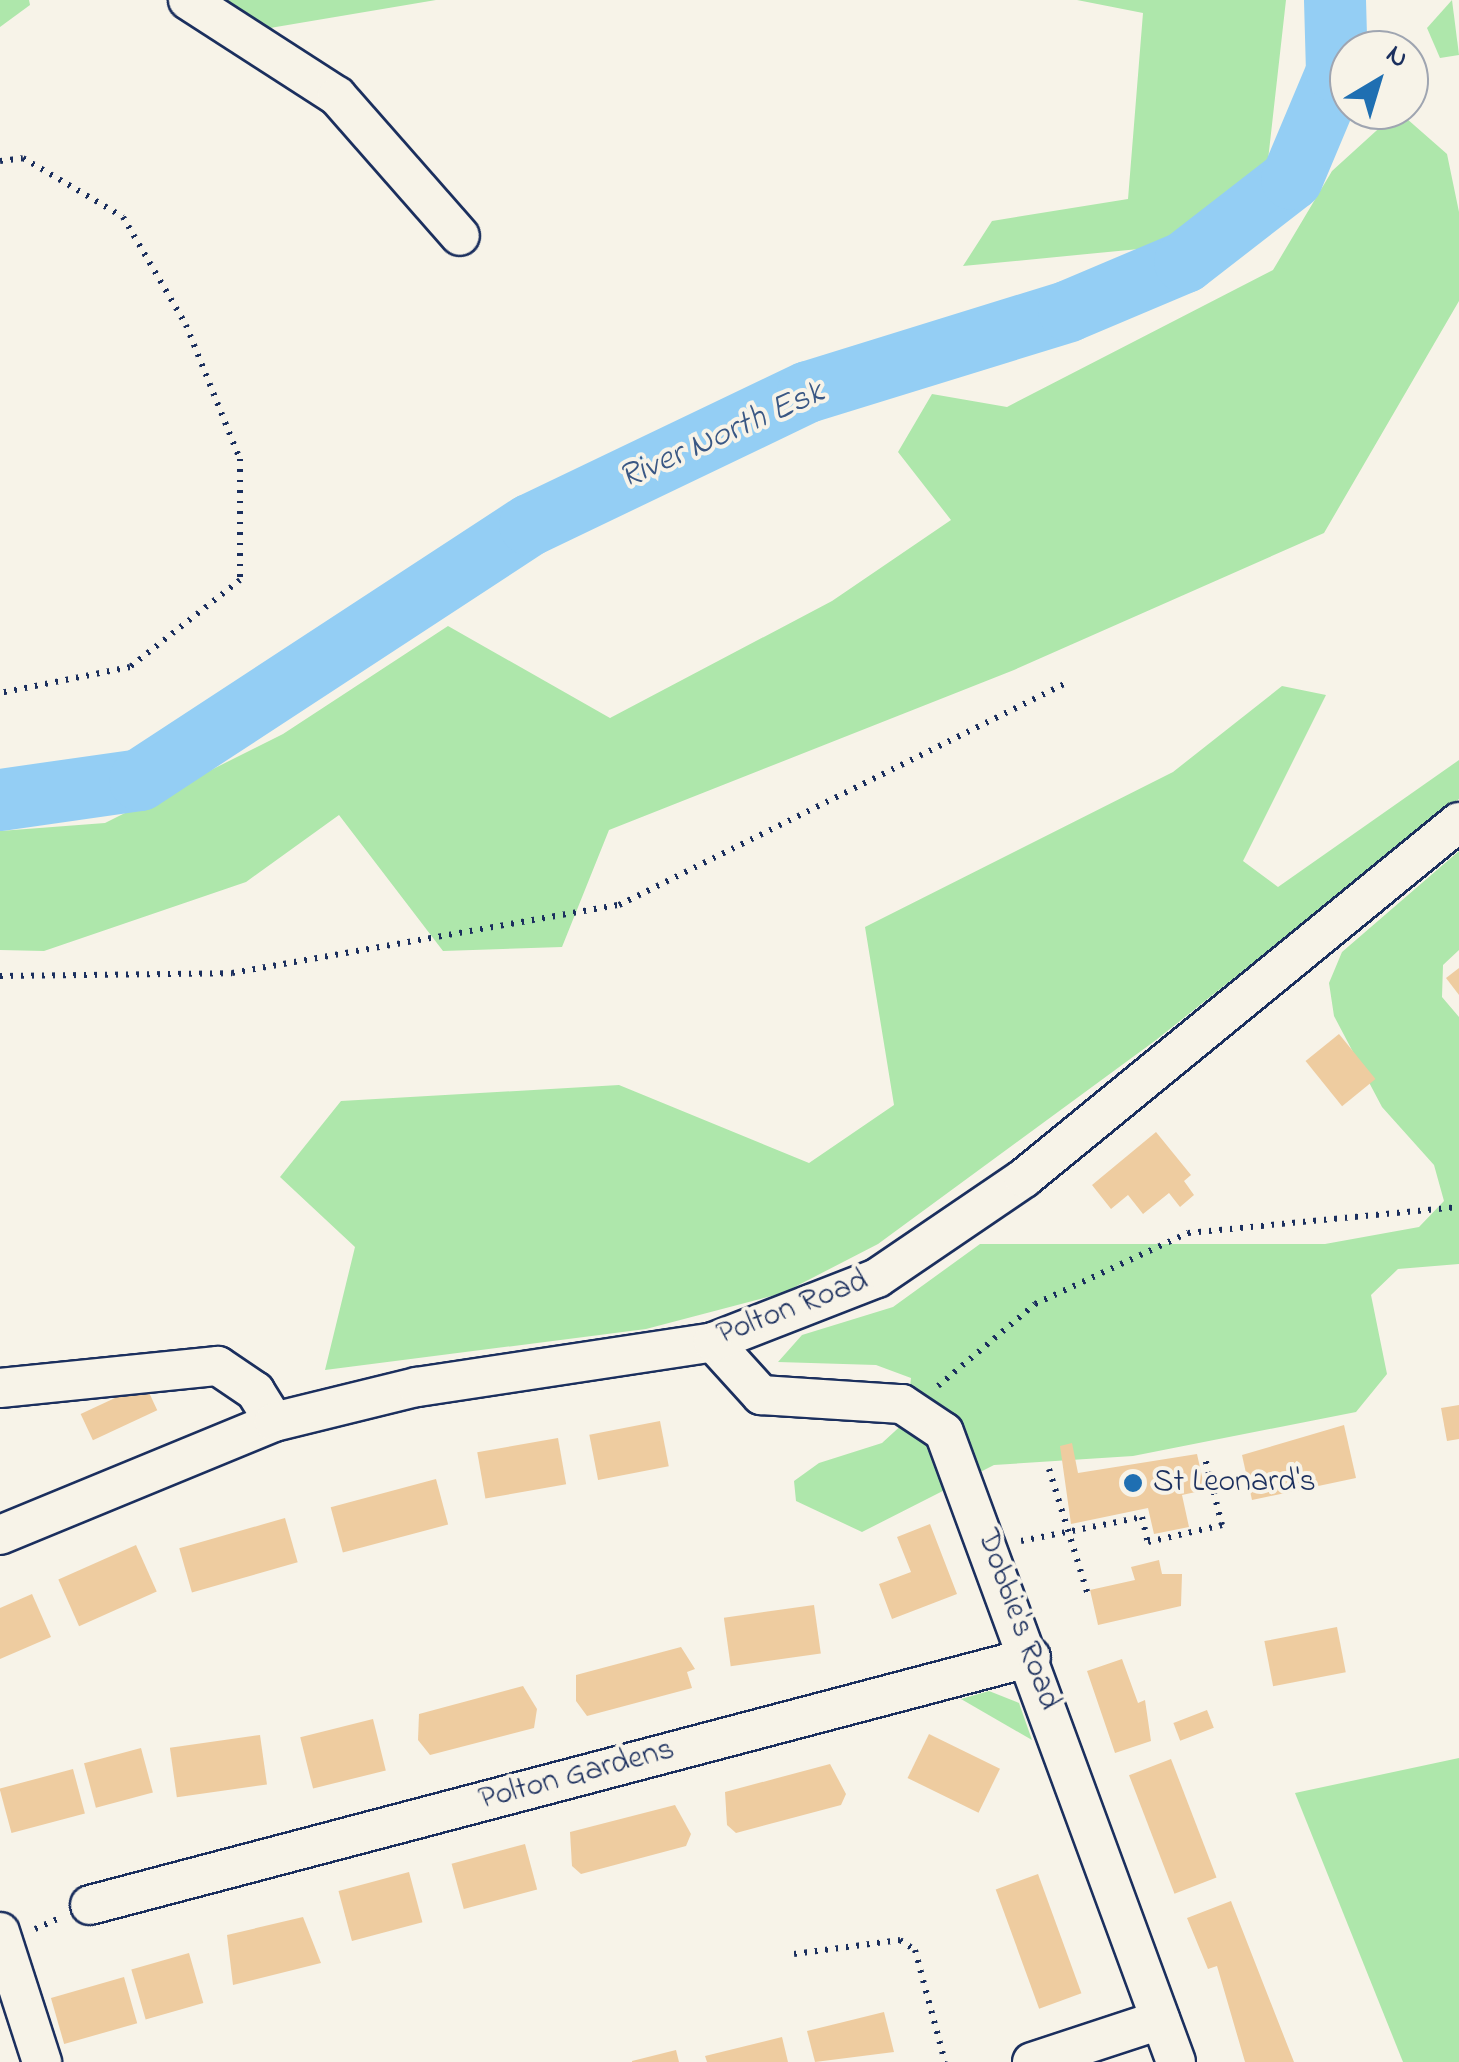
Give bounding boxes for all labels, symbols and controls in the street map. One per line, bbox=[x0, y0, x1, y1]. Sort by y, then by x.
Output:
north arrow bbox=[1329, 30, 1429, 130]
text: N bbox=[1376, 36, 1417, 80]
water label: River North Esk bbox=[613, 372, 831, 500]
street label: Polton Road bbox=[712, 1263, 874, 1355]
place label: St Leonard's bbox=[1153, 1464, 1316, 1502]
marker: St Leonard's bbox=[1122, 1472, 1144, 1494]
street label: Dobbie's Road bbox=[967, 1524, 1067, 1716]
street label: Polton Gardens bbox=[475, 1732, 679, 1820]

